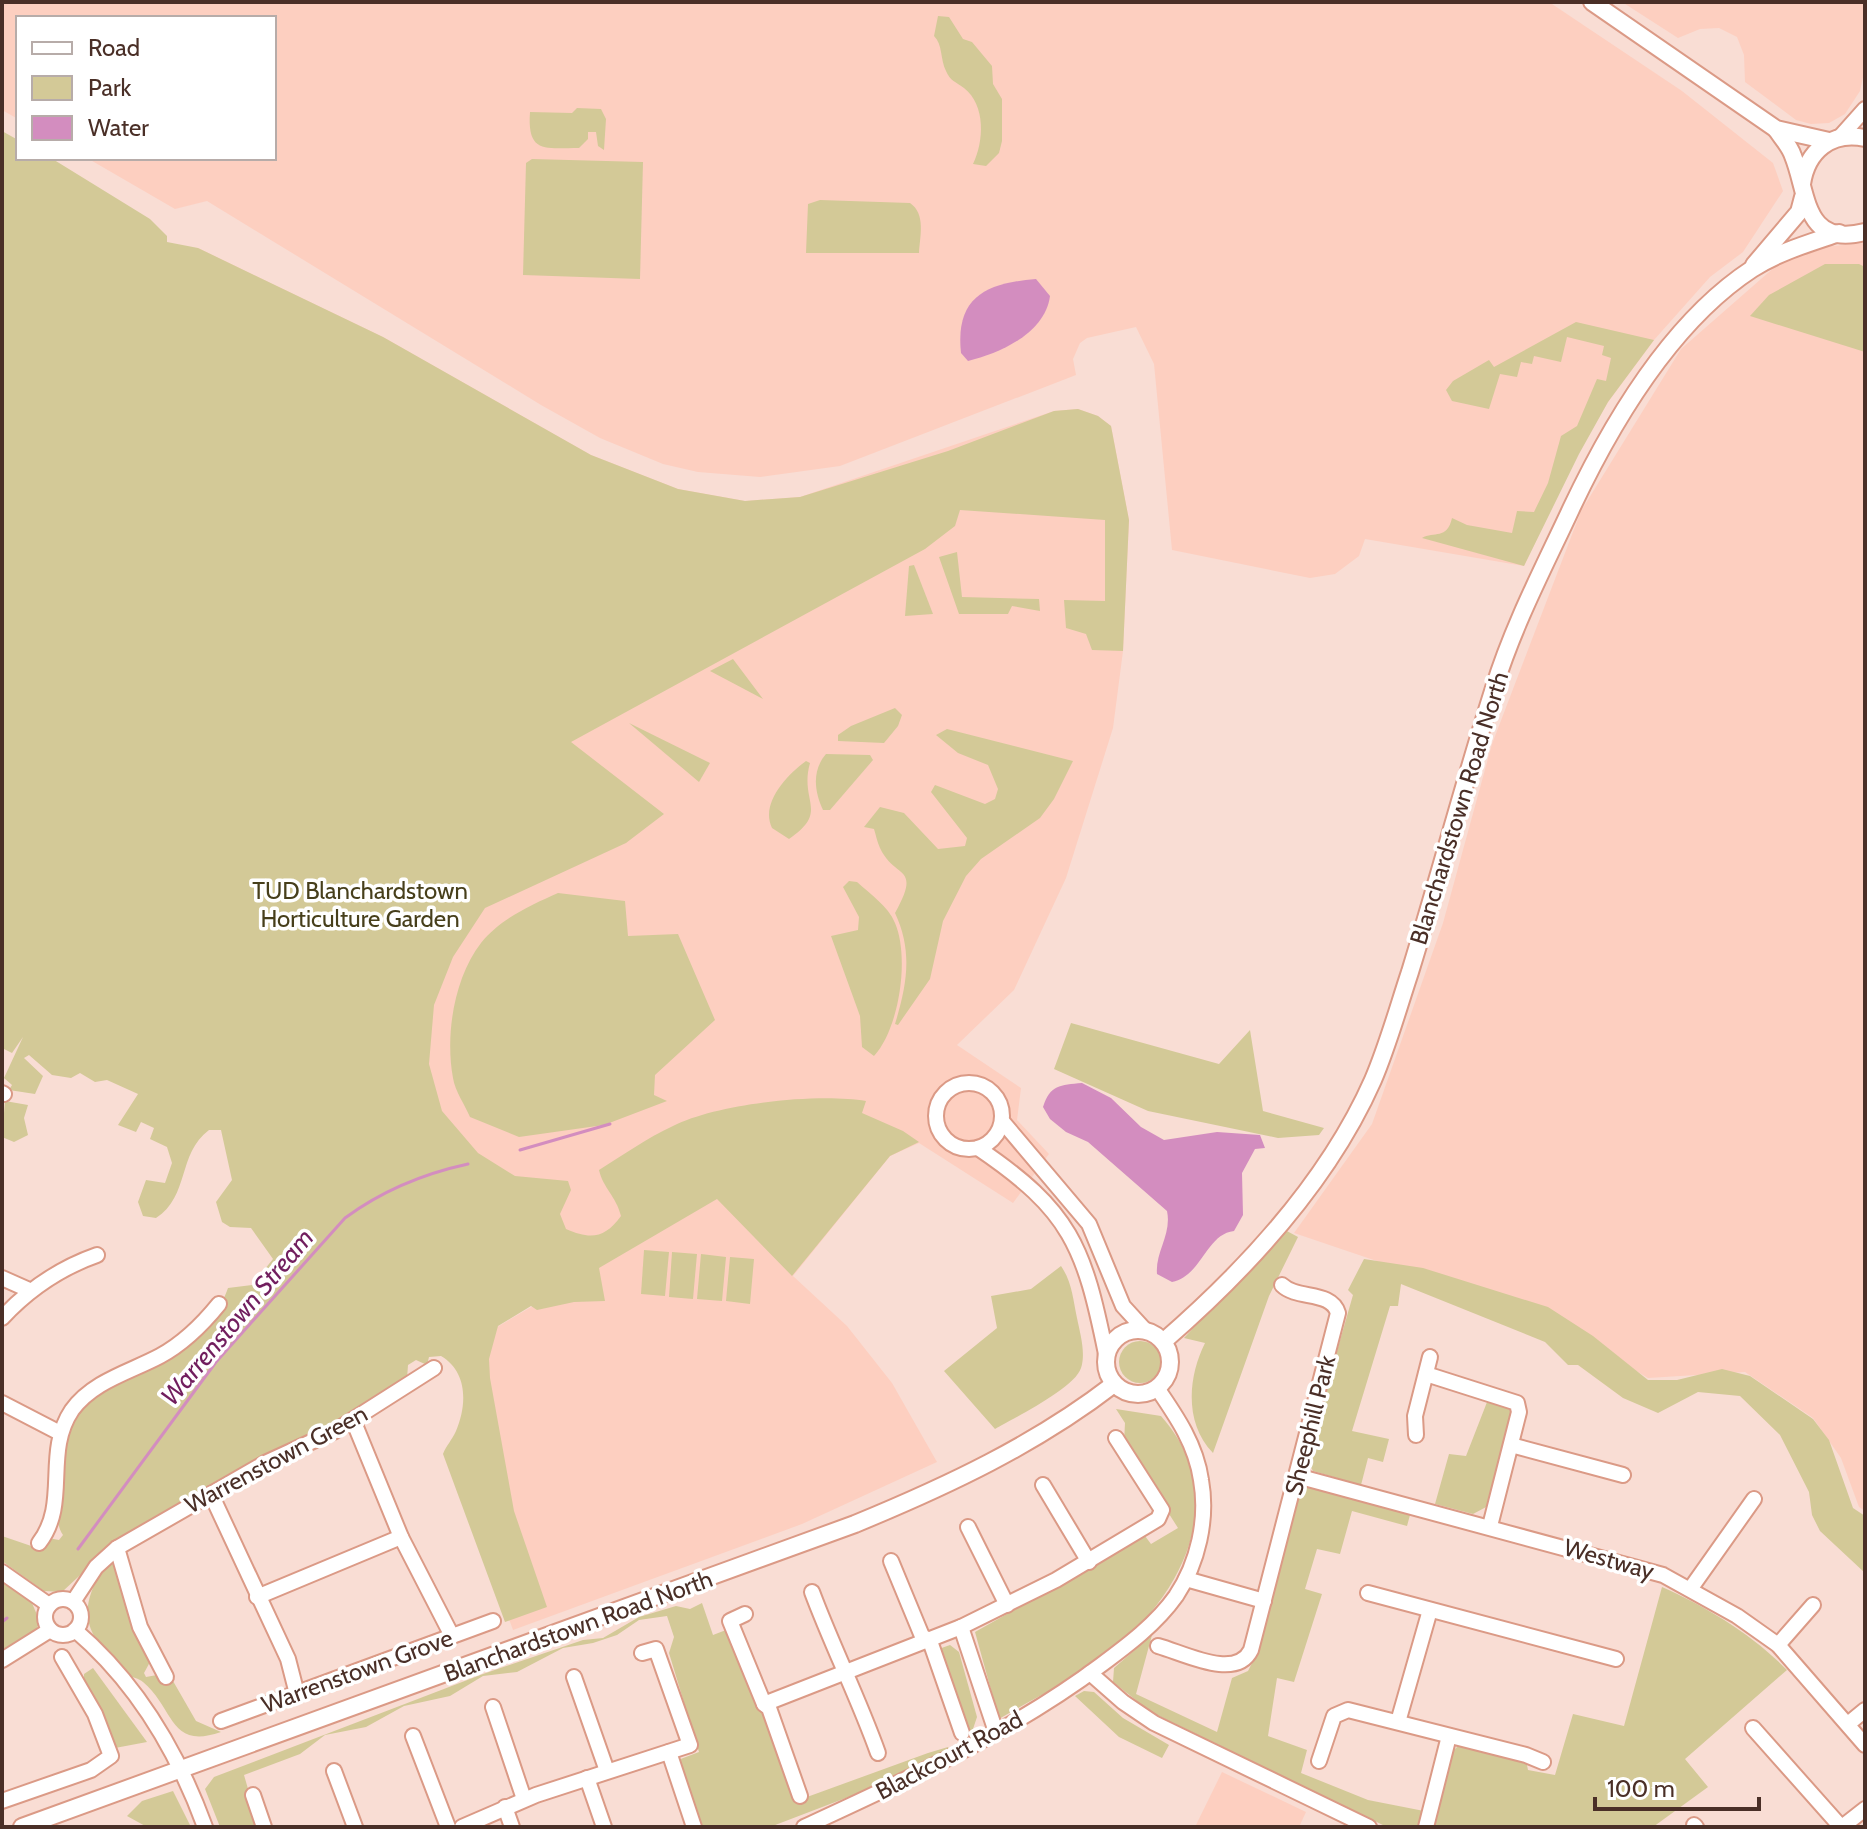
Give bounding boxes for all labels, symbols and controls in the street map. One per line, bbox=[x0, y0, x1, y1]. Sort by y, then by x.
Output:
legend bbox=[16, 16, 276, 160]
text: Road bbox=[88, 33, 140, 62]
text: Park bbox=[88, 73, 131, 102]
text: Water bbox=[88, 113, 149, 142]
street label: Blanchardstown Road North bbox=[1404, 668, 1514, 948]
park label: TUD Blanchardstown Horticulture Garden bbox=[252, 876, 468, 933]
water label: Warrenstown Stream bbox=[154, 1222, 320, 1412]
street label: Sheephill Park bbox=[1279, 1352, 1341, 1498]
street label: Warrenstown Green bbox=[180, 1399, 372, 1519]
street label: Westway bbox=[1561, 1532, 1657, 1586]
street label: Blanchardstown Road North bbox=[440, 1564, 716, 1688]
street label: Warrenstown Grove bbox=[258, 1623, 456, 1719]
street label: Blackcourt Road bbox=[871, 1704, 1027, 1806]
scale bar bbox=[1595, 1761, 1759, 1811]
text: 100 m bbox=[1607, 1774, 1675, 1803]

